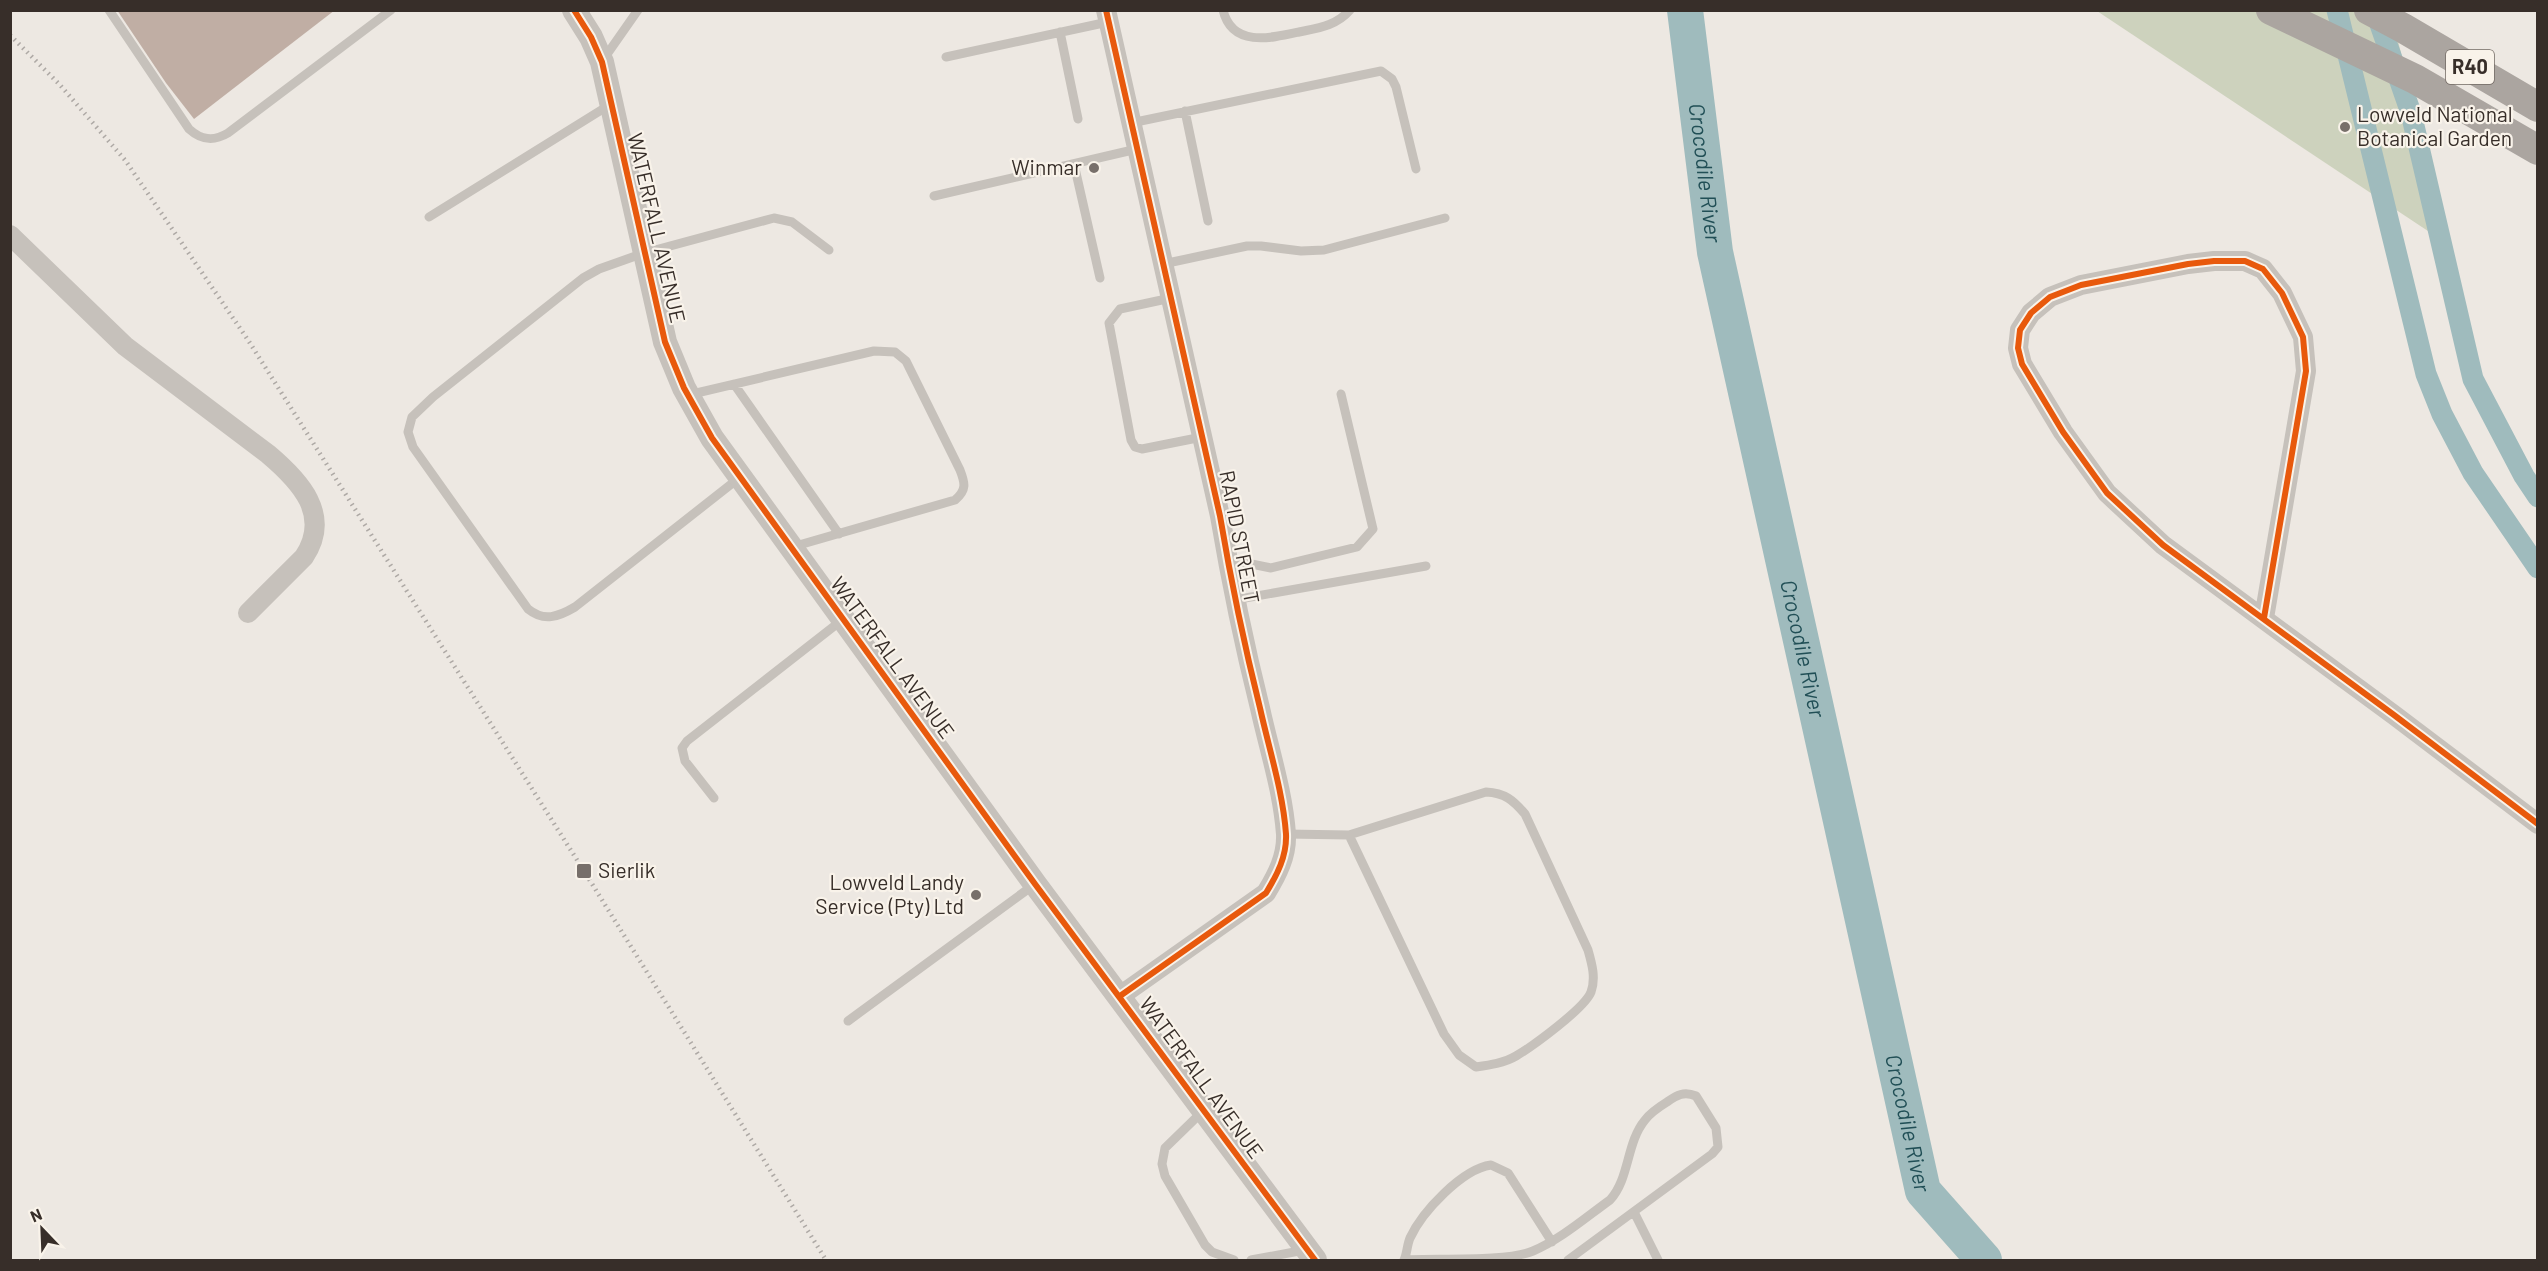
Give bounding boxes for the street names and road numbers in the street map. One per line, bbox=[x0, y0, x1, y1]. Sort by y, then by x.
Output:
road number: R40 bbox=[2446, 50, 2494, 84]
street label: WATERFALL AVENUE bbox=[623, 130, 691, 325]
street label: RAPID STREET bbox=[1215, 468, 1266, 606]
street label: WATERFALL AVENUE bbox=[826, 571, 960, 743]
street label: WATERFALL AVENUE bbox=[1135, 991, 1269, 1163]

